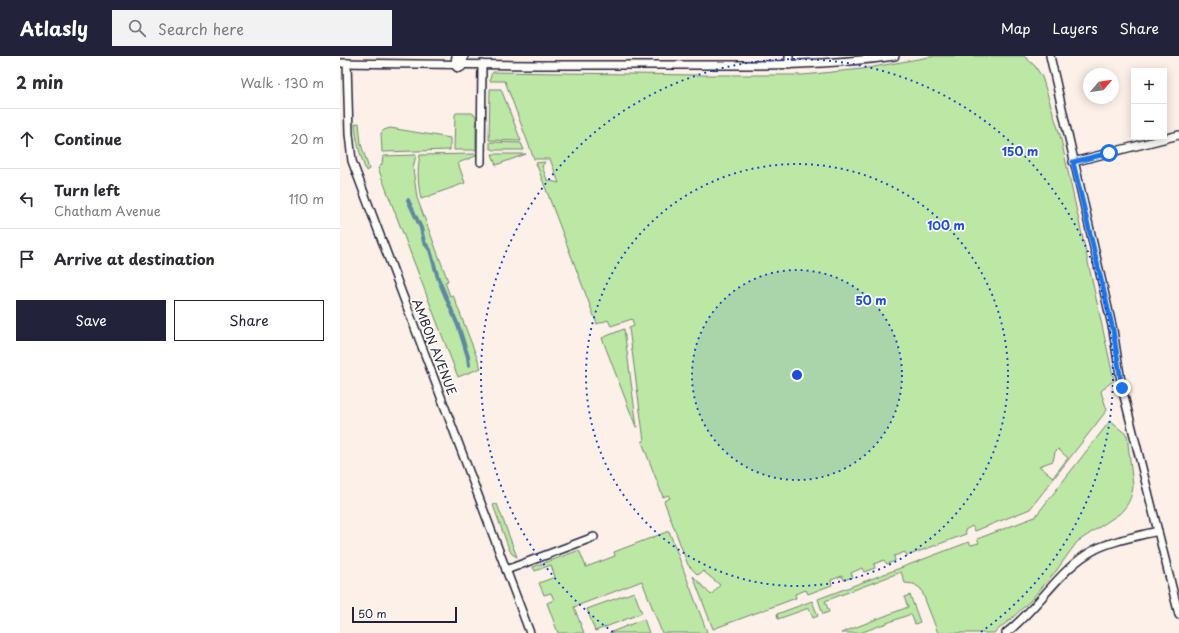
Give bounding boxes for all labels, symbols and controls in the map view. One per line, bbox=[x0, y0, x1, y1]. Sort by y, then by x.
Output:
search box bbox=[112, 10, 392, 46]
text: Atlasly bbox=[20, 14, 88, 42]
icon: search bbox=[126, 17, 148, 39]
text: Search here bbox=[158, 17, 244, 40]
text: Map bbox=[1001, 18, 1031, 39]
text: Layers bbox=[1053, 18, 1098, 39]
text: Share bbox=[1120, 18, 1159, 39]
north arrow bbox=[1083, 68, 1119, 104]
map controls bbox=[1131, 68, 1167, 140]
button: + bbox=[1131, 68, 1167, 104]
text: 2 min bbox=[16, 69, 63, 95]
text: Walk · 130 m bbox=[241, 73, 324, 92]
button: − bbox=[1131, 104, 1167, 140]
text: Continue bbox=[54, 127, 122, 150]
icon: ahead bbox=[16, 128, 38, 150]
text: 20 m bbox=[290, 129, 324, 148]
text: 150 m bbox=[1002, 142, 1038, 160]
route start bbox=[1100, 144, 1118, 162]
text: Turn left bbox=[54, 178, 120, 201]
icon: left bbox=[16, 188, 38, 210]
text: 110 m bbox=[289, 189, 324, 208]
text: Chatham Avenue bbox=[54, 201, 161, 220]
text: 100 m bbox=[927, 216, 965, 234]
text: Arrive at destination bbox=[54, 247, 215, 270]
icon: arrive bbox=[16, 248, 38, 270]
text: 50 m bbox=[855, 291, 887, 309]
street label: AMBON AVENUE bbox=[408, 296, 462, 397]
button: Save bbox=[16, 300, 166, 341]
button: Share bbox=[174, 300, 324, 341]
centre of rings bbox=[790, 368, 804, 382]
route end bbox=[1113, 379, 1131, 397]
scale bar bbox=[352, 605, 457, 624]
text: 50 m bbox=[358, 605, 387, 622]

